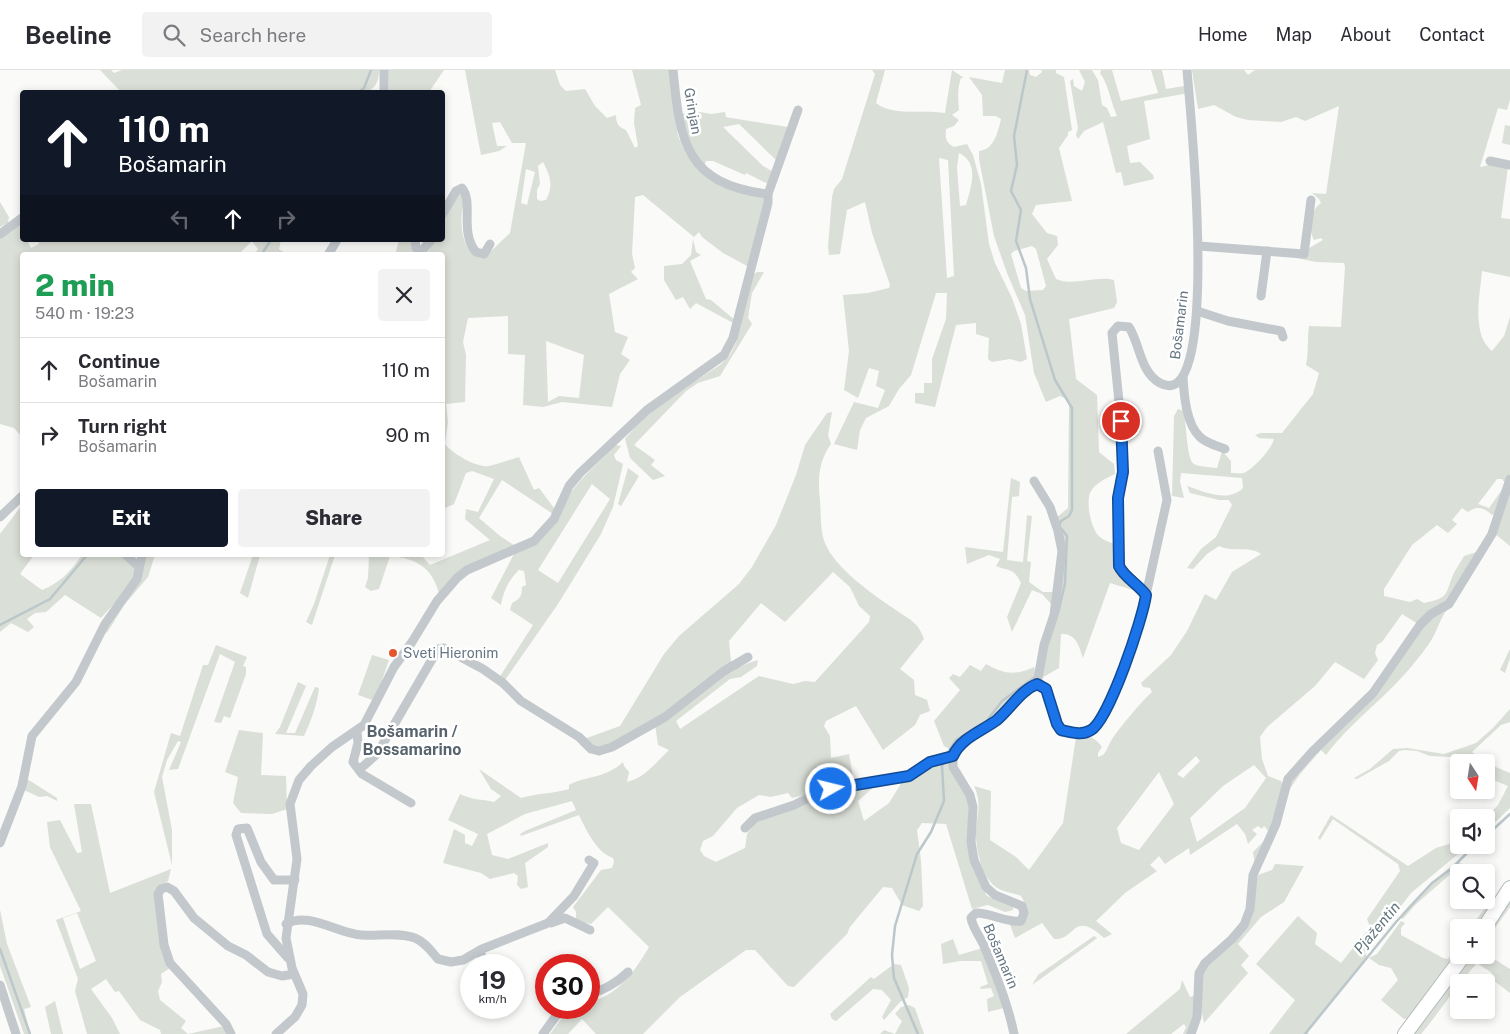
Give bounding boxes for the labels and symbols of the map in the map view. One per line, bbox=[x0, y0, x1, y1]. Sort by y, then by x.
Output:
street label: Grinjan bbox=[681, 87, 705, 135]
street label: Bošamarin bbox=[1167, 290, 1191, 360]
pin bbox=[1100, 400, 1142, 442]
place label: Sveti Hieronim bbox=[403, 645, 498, 661]
marker: Sveti Hieronim bbox=[387, 647, 399, 659]
district label: Bošamarin / Bossamarino bbox=[362, 722, 462, 759]
north arrow bbox=[1450, 754, 1495, 799]
position arrow bbox=[804, 762, 856, 814]
water label: Pjažentin bbox=[1350, 898, 1403, 957]
street label: Bošamarin bbox=[980, 921, 1022, 991]
speed limit sign: 30 bbox=[535, 954, 600, 1019]

